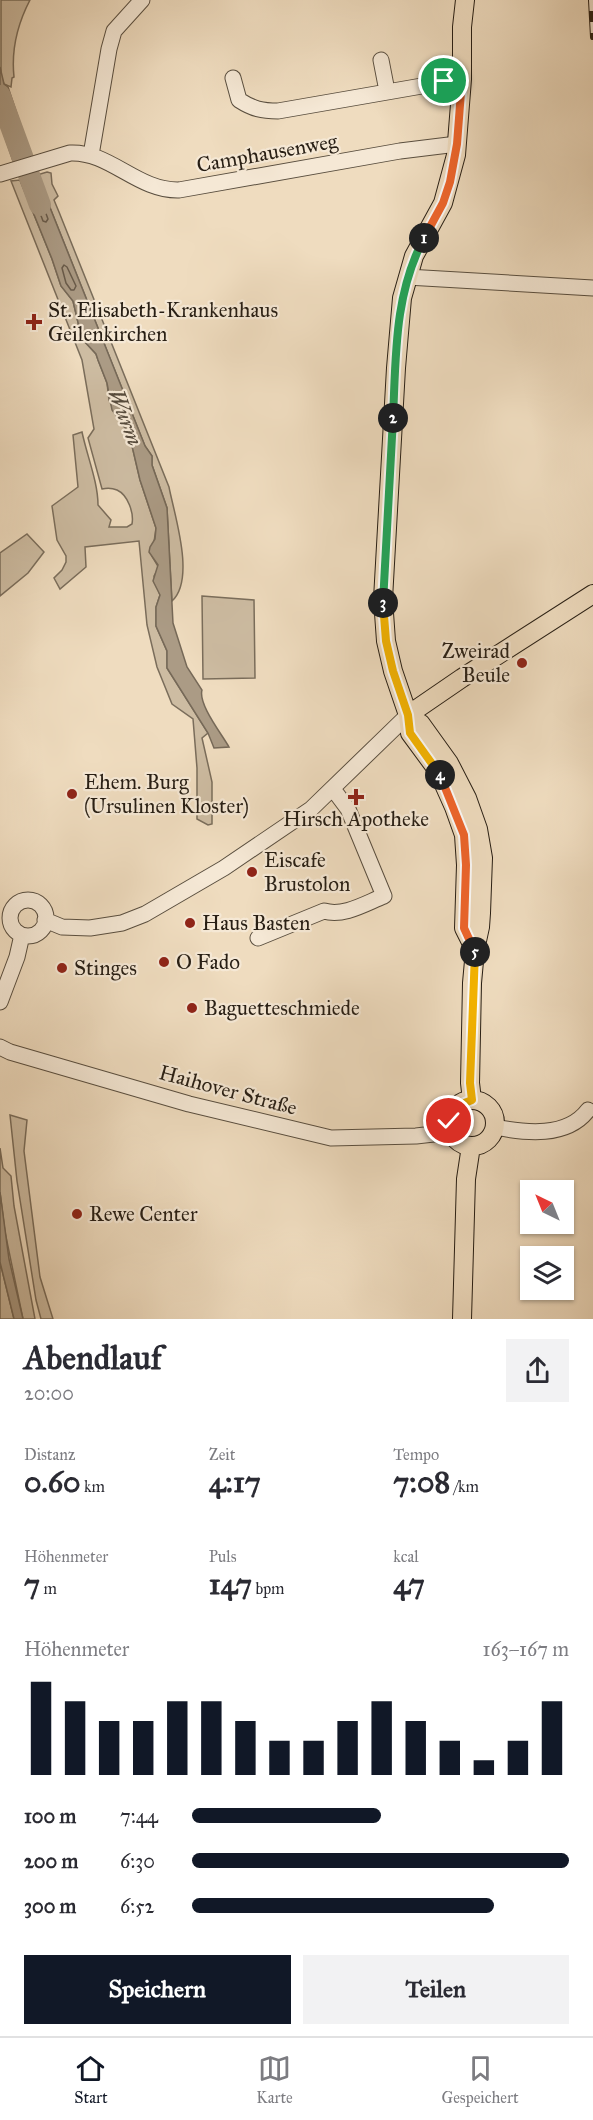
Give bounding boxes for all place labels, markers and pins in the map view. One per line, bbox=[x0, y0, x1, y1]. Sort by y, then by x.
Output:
pin bbox=[418, 55, 469, 106]
pin: 1 bbox=[409, 223, 439, 253]
place label: St. Elisabeth-Krankenhaus Geilenkirchen bbox=[48, 297, 278, 347]
marker: St. Elisabeth-Krankenhaus Geilenkirchen bbox=[25, 313, 43, 331]
pin: 2 bbox=[378, 403, 408, 433]
pin: 3 bbox=[368, 588, 398, 618]
place label: Zweirad Beule bbox=[442, 638, 510, 688]
marker: Zweirad Beule bbox=[515, 656, 529, 670]
pin: 4 bbox=[425, 760, 455, 790]
place label: Ehem. Burg (Ursulinen Kloster) bbox=[84, 769, 249, 819]
marker: Ehem. Burg (Ursulinen Kloster) bbox=[65, 787, 79, 801]
marker: Hirsch Apotheke bbox=[349, 790, 363, 804]
place label: Hirsch Apotheke bbox=[283, 806, 429, 832]
place label: Eiscafe Brustolon bbox=[264, 847, 350, 897]
marker: Eiscafe Brustolon bbox=[245, 865, 259, 879]
place label: Haus Basten bbox=[202, 910, 310, 936]
marker: Haus Basten bbox=[183, 916, 197, 930]
pin: 5 bbox=[460, 937, 490, 967]
place label: O Fado bbox=[176, 949, 240, 975]
place label: Stinges bbox=[74, 955, 137, 981]
marker: O Fado bbox=[157, 955, 171, 969]
marker: Stinges bbox=[55, 961, 69, 975]
place label: Baguetteschmiede bbox=[204, 995, 360, 1021]
marker: Baguetteschmiede bbox=[185, 1001, 199, 1015]
pin bbox=[423, 1095, 474, 1146]
place label: Rewe Center bbox=[89, 1201, 198, 1227]
marker: Rewe Center bbox=[70, 1207, 84, 1221]

